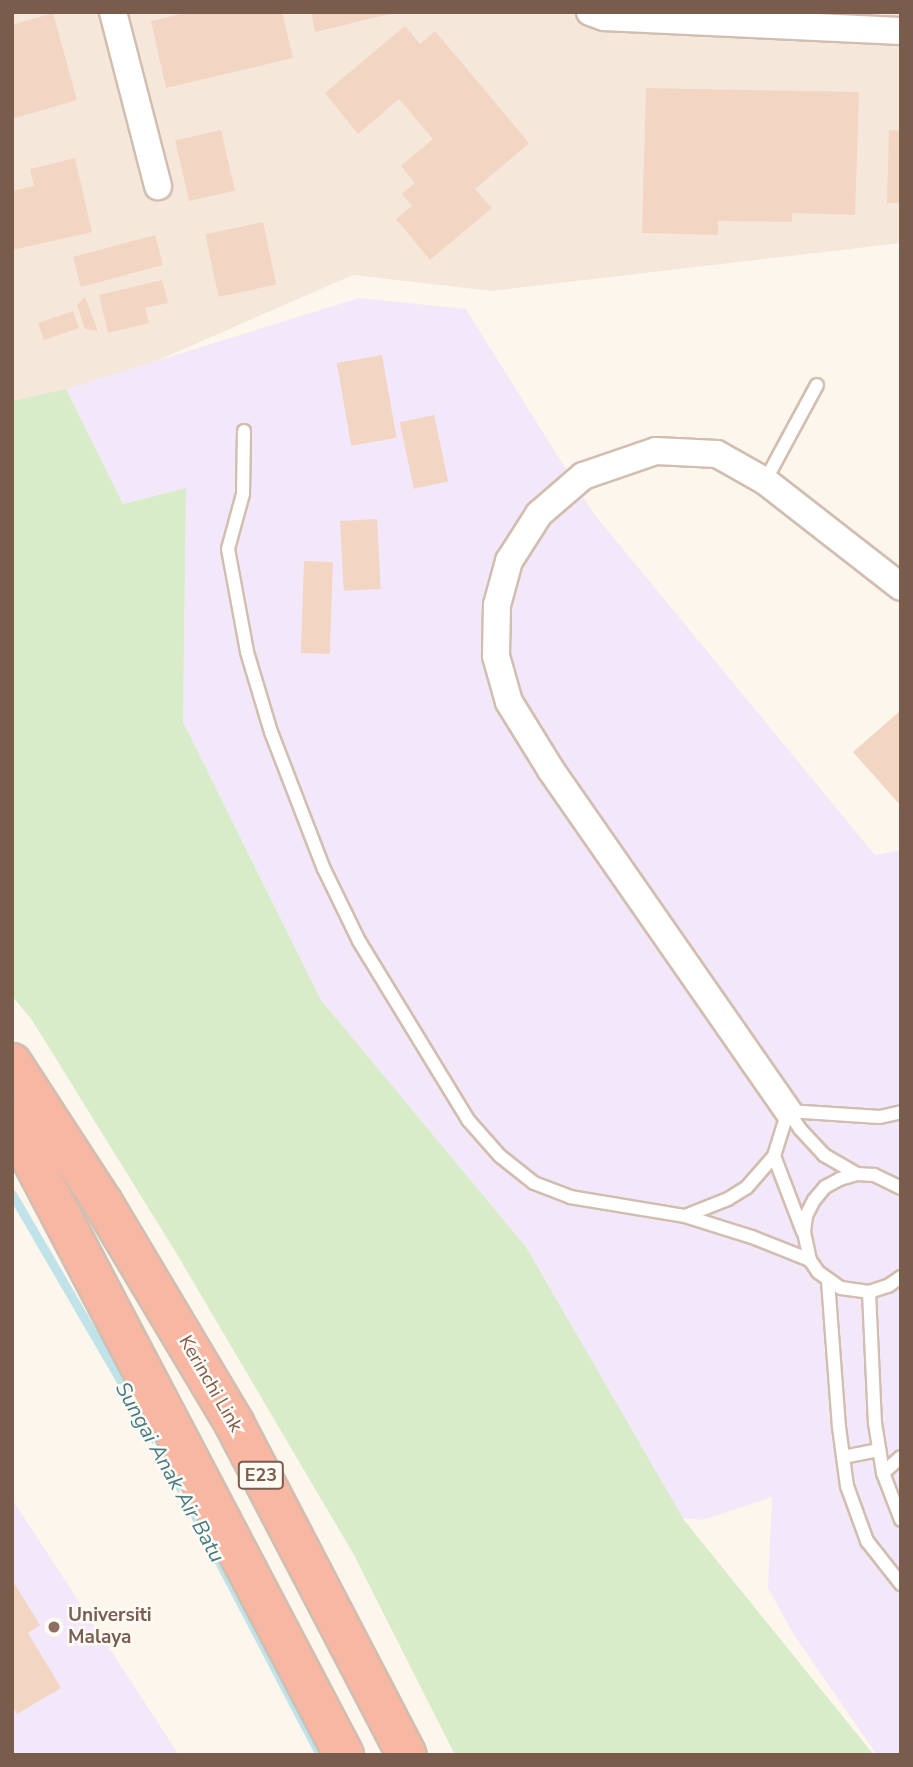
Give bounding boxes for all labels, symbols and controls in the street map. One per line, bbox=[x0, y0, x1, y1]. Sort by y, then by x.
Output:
street label: Kerinchi Link bbox=[173, 1332, 247, 1436]
water label: Sungai Anak Air Batu bbox=[110, 1377, 230, 1567]
road number: E23 bbox=[236, 1460, 286, 1490]
place label: Universiti Malaya bbox=[68, 1605, 152, 1649]
marker: Universiti Malaya bbox=[46, 1619, 62, 1635]

